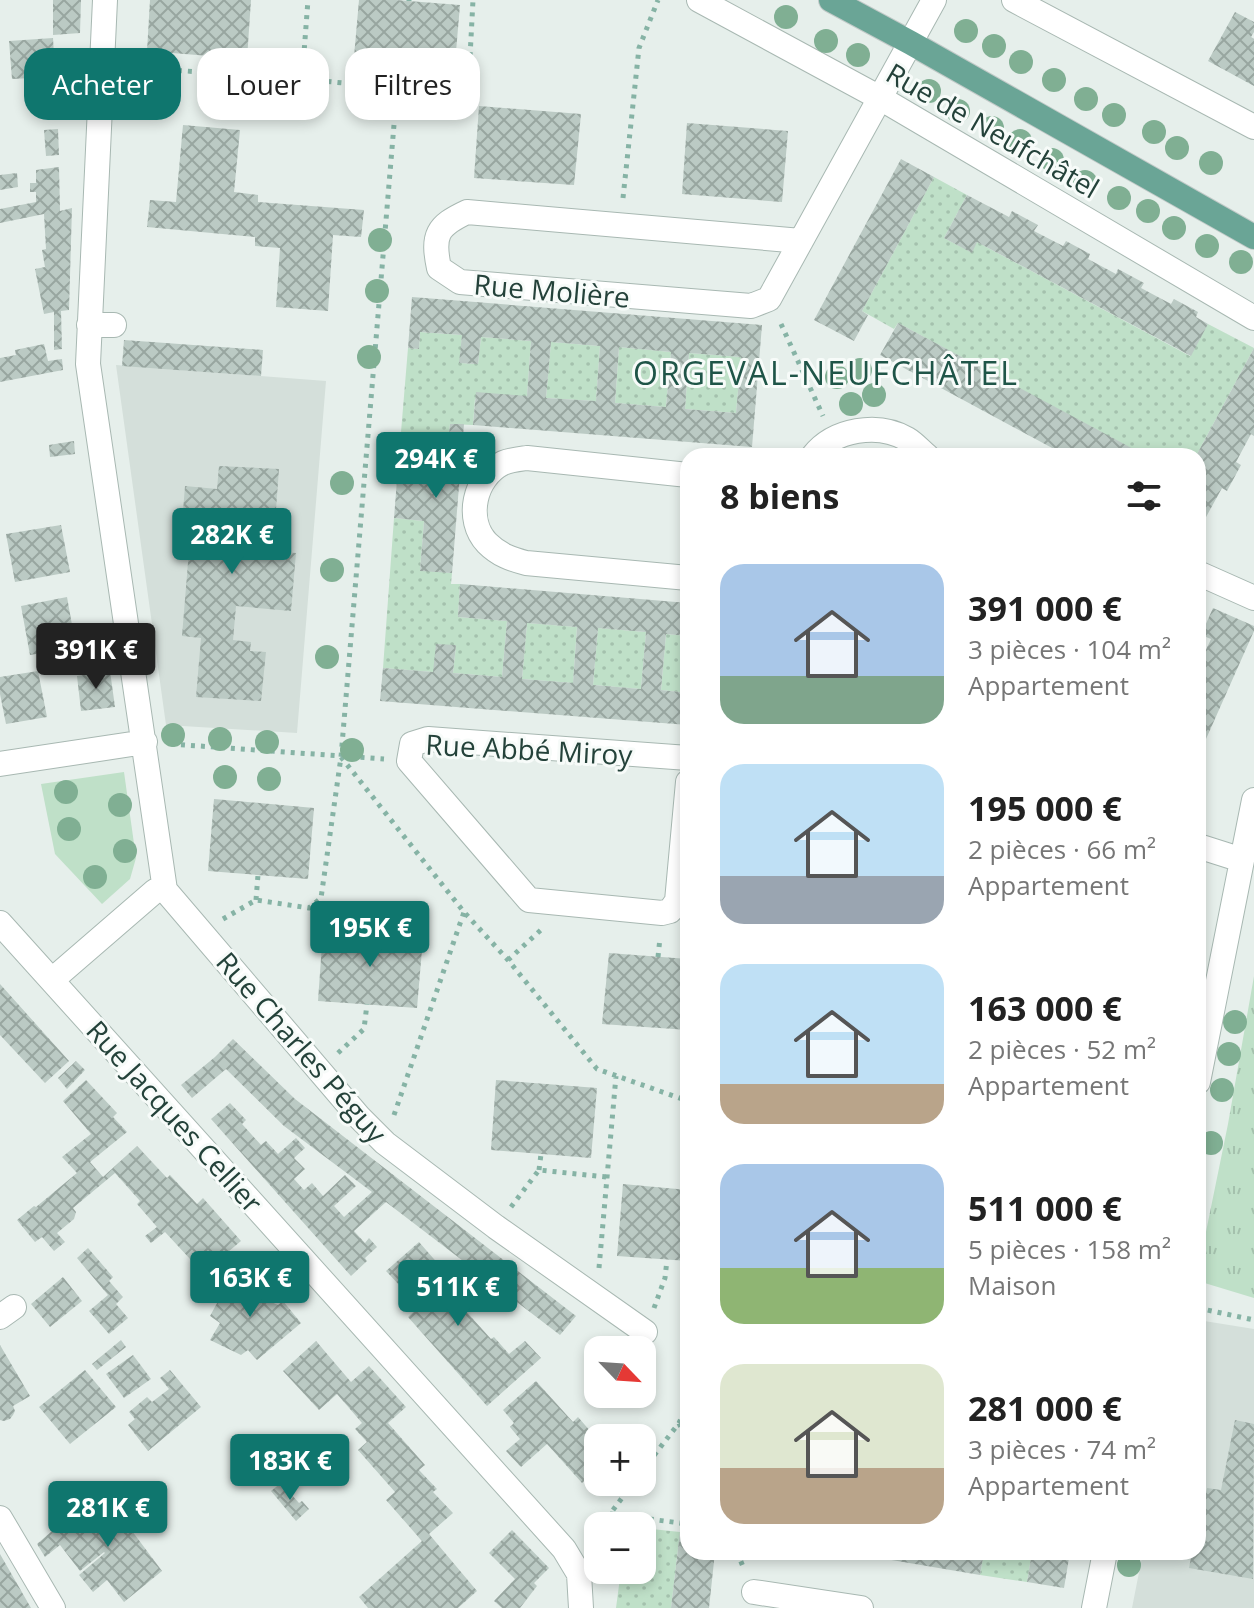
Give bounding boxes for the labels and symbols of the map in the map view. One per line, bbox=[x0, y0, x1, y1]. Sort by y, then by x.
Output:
street label: Rue de Neufchâtel bbox=[880, 54, 1106, 206]
street label: Rue Molière bbox=[472, 264, 632, 316]
district label: ORGEVAL-NEUFCHÂTEL bbox=[633, 351, 1019, 394]
pin: 294K € bbox=[371, 432, 501, 500]
pin: 282K € bbox=[167, 508, 297, 576]
pin: 391K € bbox=[31, 623, 161, 691]
street label: Rue Abbé Miroy bbox=[425, 725, 634, 773]
pin: 195K € bbox=[305, 901, 435, 969]
street label: Rue Charles Péguy bbox=[208, 943, 396, 1151]
street label: Rue Jacques Cellier bbox=[78, 1012, 272, 1221]
pin: 163K € bbox=[185, 1251, 315, 1319]
pin: 511K € bbox=[393, 1260, 523, 1328]
north arrow bbox=[584, 1336, 656, 1408]
pin: 183K € bbox=[225, 1434, 355, 1502]
pin: 281K € bbox=[43, 1481, 173, 1549]

